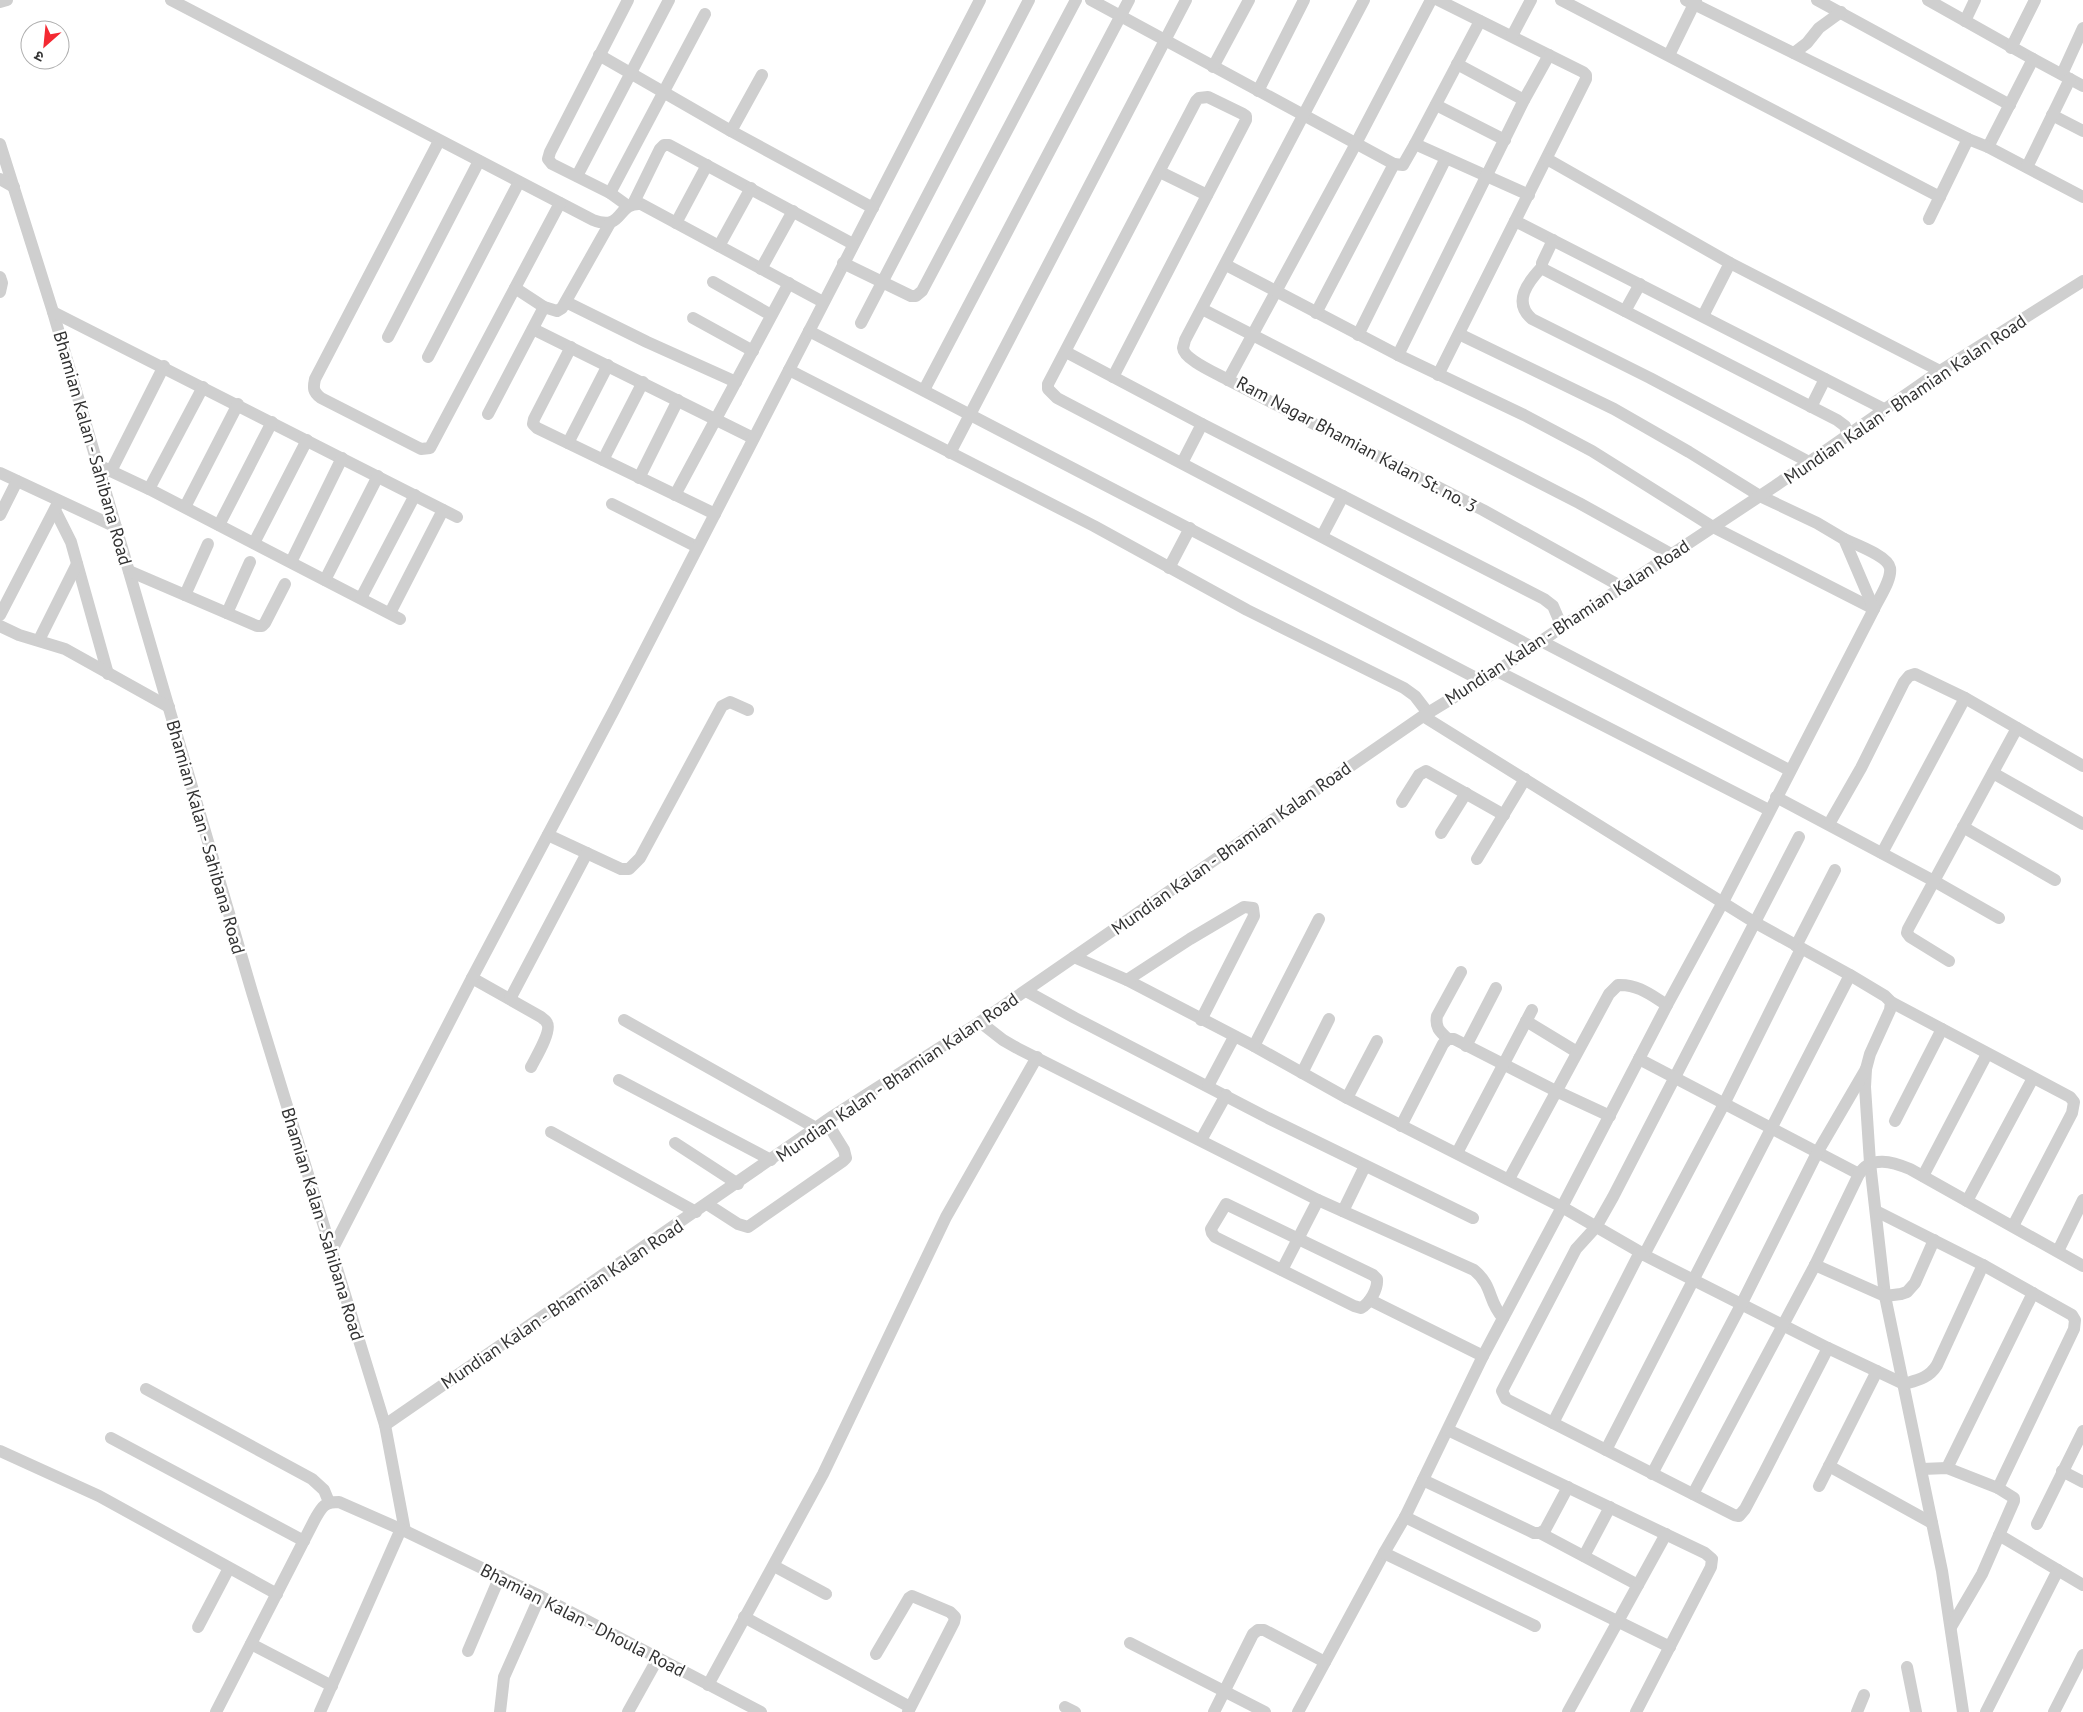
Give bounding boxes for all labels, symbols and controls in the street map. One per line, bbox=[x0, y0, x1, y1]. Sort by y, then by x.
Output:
north arrow bbox=[20, 20, 70, 70]
text: उ bbox=[31, 46, 47, 66]
street label: Mundian Kalan - Bhamian Kalan Road bbox=[1780, 309, 2030, 489]
street label: Bhamian Kalan - Sahibana Road bbox=[49, 328, 137, 568]
street label: Ram Nagar Bhamian Kalan St. no. 3 bbox=[1233, 371, 1481, 517]
street label: Mundian Kalan - Bhamian Kalan Road bbox=[1440, 534, 1694, 710]
street label: Bhamian Kalan - Sahibana Road bbox=[162, 717, 250, 957]
street label: Mundian Kalan - Bhamian Kalan Road bbox=[1107, 756, 1355, 940]
street label: Mundian Kalan - Bhamian Kalan Road bbox=[772, 987, 1022, 1167]
street label: Bhamian Kalan - Sahibana Road bbox=[277, 1105, 369, 1343]
street label: Mundian Kalan - Bhamian Kalan Road bbox=[437, 1214, 687, 1394]
street label: Bhamian Kalan - Dhoula Road bbox=[477, 1558, 689, 1682]

